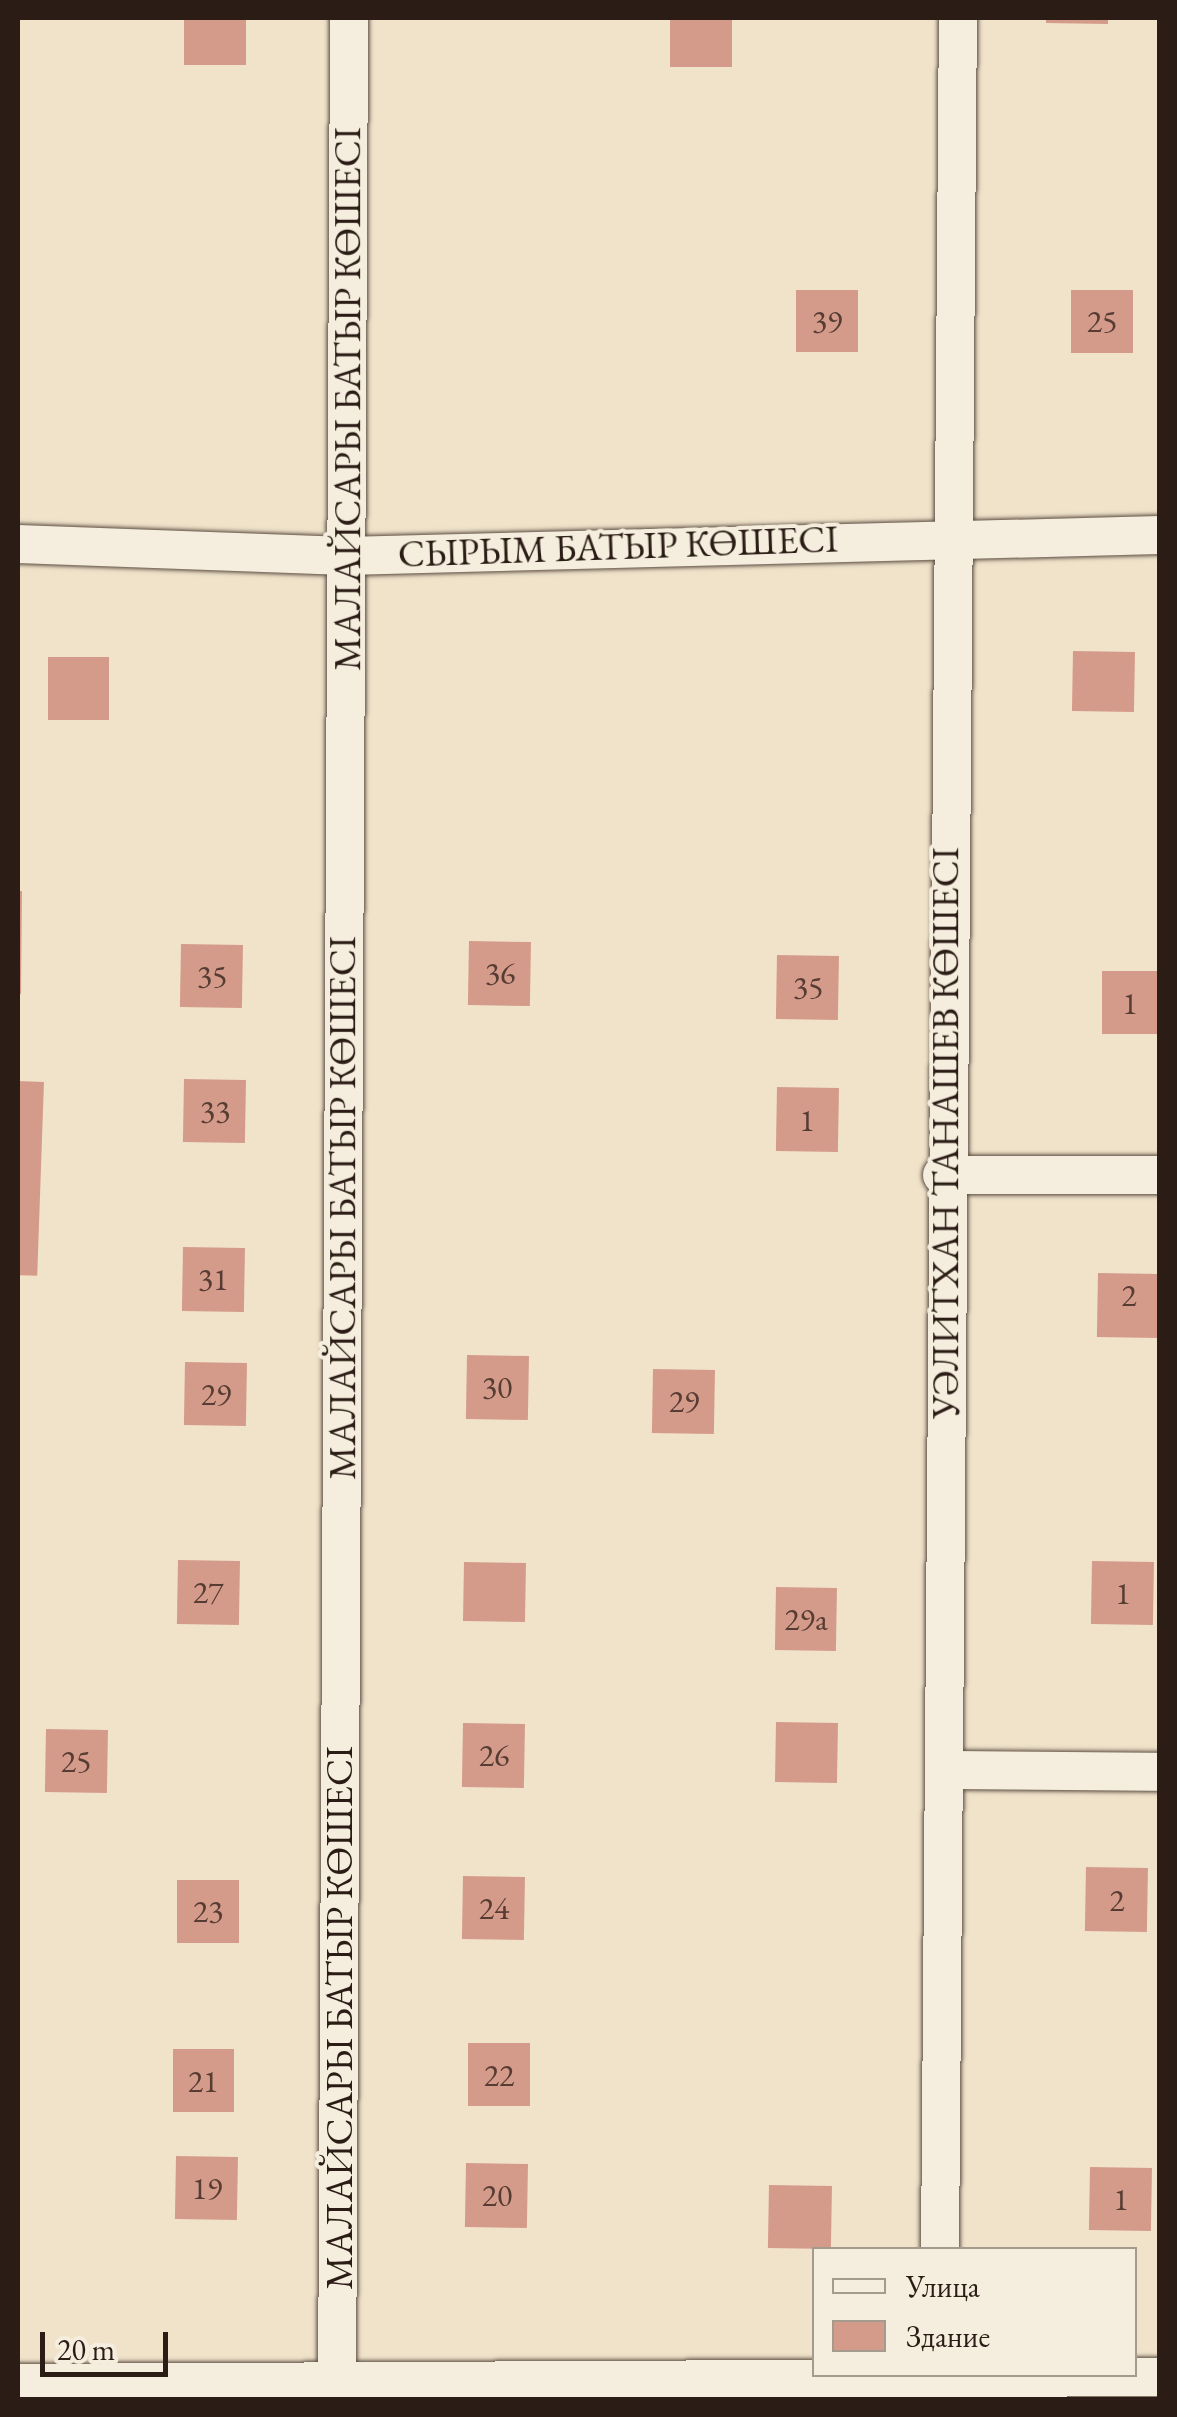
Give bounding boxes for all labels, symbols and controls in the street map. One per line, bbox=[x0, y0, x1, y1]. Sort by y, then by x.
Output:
street label: МАЛАЙСАРЫ БАТЫР КӨШЕСІ bbox=[324, 127, 370, 671]
house number: 39 bbox=[812, 302, 842, 340]
house number: 25 bbox=[1087, 302, 1117, 340]
street label: СЫРЫМ БАТЫР КӨШЕСІ bbox=[397, 516, 839, 576]
street label: УӘЛИТХАН ТАНАШЕВ КӨШЕСІ bbox=[922, 847, 968, 1419]
street label: МАЛАЙСАРЫ БАТЫР КӨШЕСІ bbox=[319, 936, 365, 1480]
house number: 36 bbox=[485, 954, 515, 992]
house number: 35 bbox=[197, 957, 227, 995]
house number: 35 bbox=[793, 968, 823, 1006]
house number: 1 bbox=[1122, 984, 1138, 1022]
house number: 33 bbox=[200, 1092, 230, 1130]
house number: 1 bbox=[799, 1101, 815, 1139]
house number: 31 bbox=[198, 1260, 228, 1298]
house number: 2 bbox=[1121, 1276, 1137, 1314]
house number: 30 bbox=[482, 1368, 512, 1406]
house number: 29 bbox=[201, 1375, 231, 1413]
house number: 29 bbox=[669, 1382, 699, 1420]
house number: 27 bbox=[193, 1573, 223, 1611]
house number: 1 bbox=[1115, 1574, 1131, 1612]
house number: 29а bbox=[784, 1600, 828, 1638]
house number: 26 bbox=[479, 1736, 509, 1774]
house number: 25 bbox=[61, 1742, 91, 1780]
street label: МАЛАЙСАРЫ БАТЫР КӨШЕСІ bbox=[316, 1746, 362, 2290]
house number: 2 bbox=[1109, 1881, 1125, 1919]
house number: 24 bbox=[479, 1889, 509, 1927]
house number: 23 bbox=[193, 1892, 223, 1930]
house number: 22 bbox=[484, 2056, 514, 2094]
house number: 21 bbox=[188, 2062, 218, 2100]
house number: 19 bbox=[192, 2169, 222, 2207]
house number: 20 bbox=[482, 2176, 512, 2214]
house number: 1 bbox=[1113, 2180, 1129, 2218]
legend bbox=[812, 2247, 1137, 2377]
text: Улица bbox=[906, 2267, 980, 2306]
scale bar bbox=[45, 2312, 172, 2374]
text: Здание bbox=[906, 2317, 990, 2356]
text: 20 m bbox=[57, 2330, 115, 2369]

